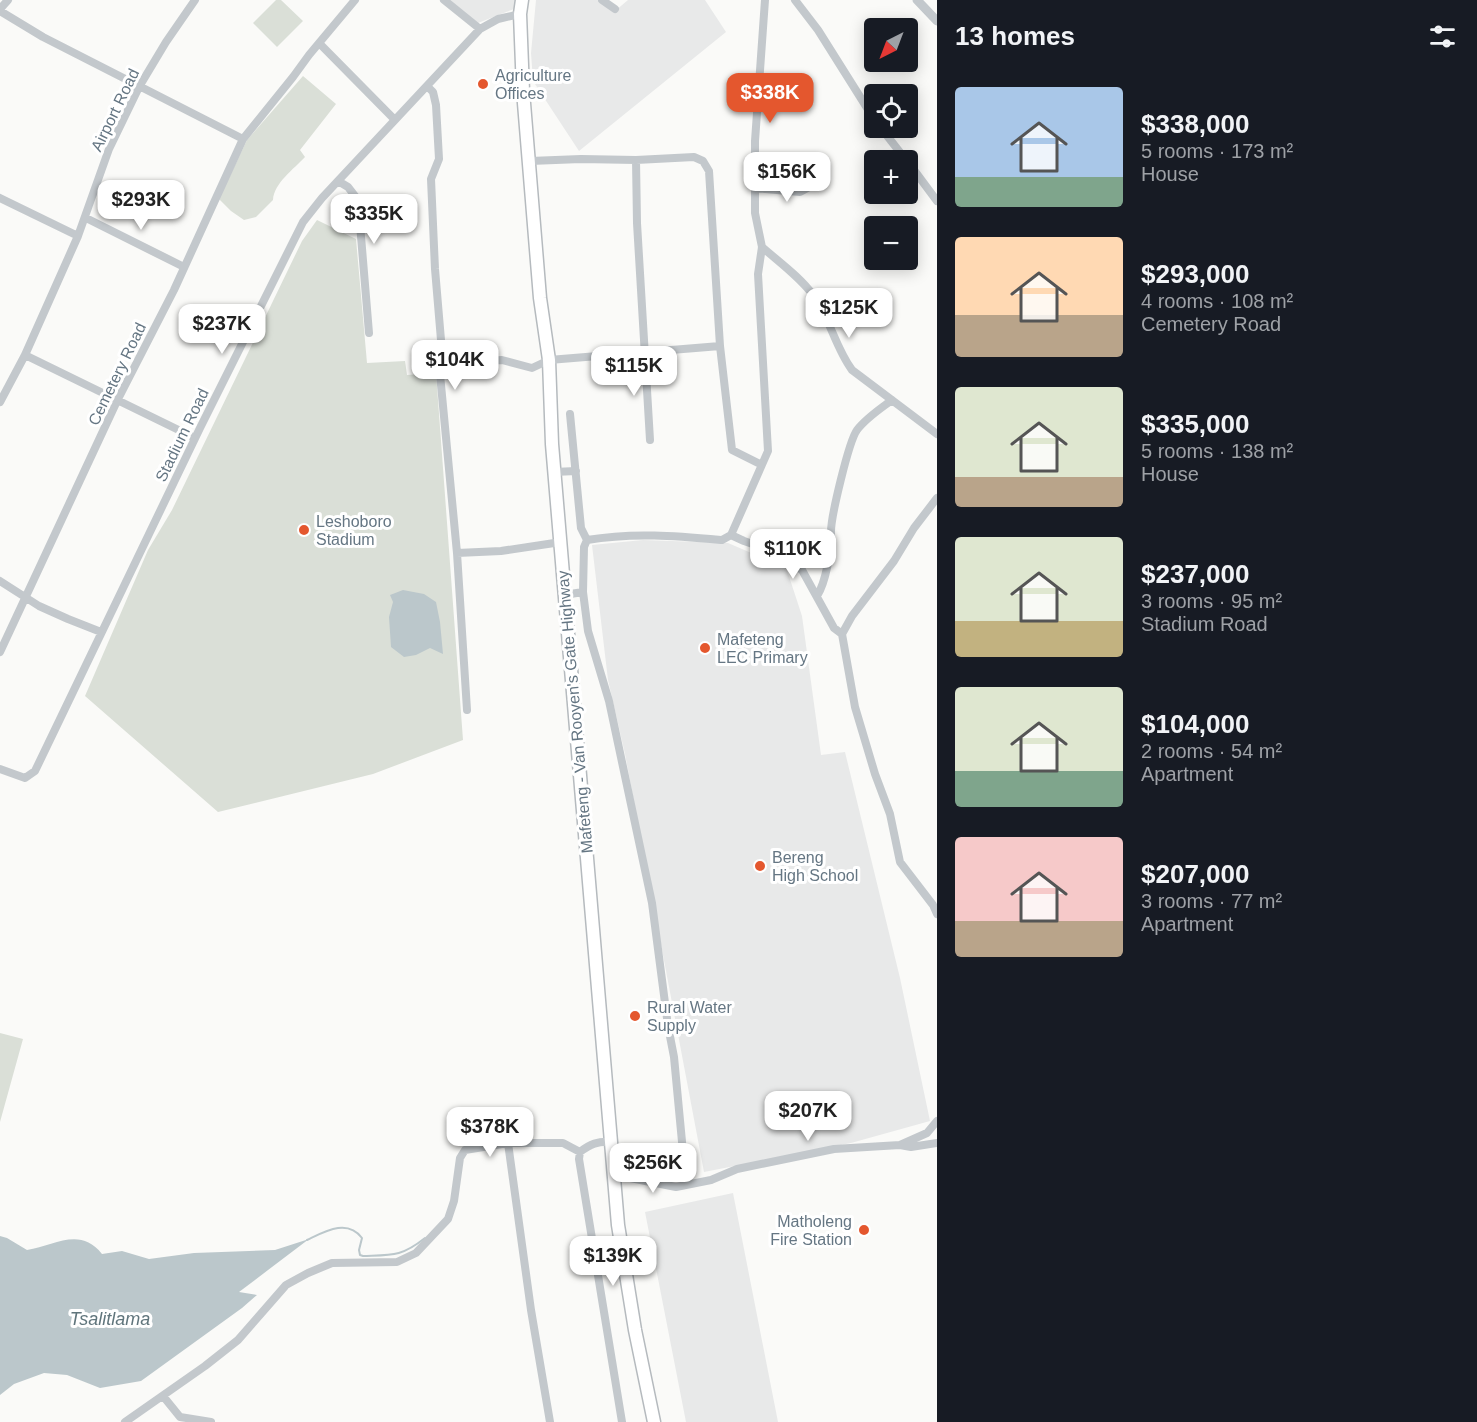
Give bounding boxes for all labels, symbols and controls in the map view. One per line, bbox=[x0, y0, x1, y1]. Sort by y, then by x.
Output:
north arrow bbox=[864, 18, 918, 72]
map controls bbox=[864, 18, 918, 270]
icon: filters bbox=[1426, 20, 1459, 53]
text: 13 homes bbox=[955, 21, 1075, 51]
street label: Airport Road bbox=[88, 66, 142, 154]
place label: Agriculture Offices bbox=[495, 67, 572, 102]
pin: $338K bbox=[728, 73, 812, 124]
marker: Agriculture Offices bbox=[476, 77, 490, 91]
text: $338K bbox=[741, 81, 799, 103]
button: locate bbox=[864, 84, 918, 138]
text: $338,000 bbox=[1141, 109, 1249, 139]
icon: home bbox=[1003, 111, 1075, 183]
text: 5 rooms · 173 m² bbox=[1141, 140, 1293, 162]
button: + bbox=[864, 150, 918, 204]
pin: $156K bbox=[745, 152, 829, 203]
text: $156K bbox=[758, 160, 816, 182]
text: House bbox=[1141, 163, 1199, 185]
pin: $293K bbox=[99, 180, 183, 231]
text: $293K bbox=[112, 188, 170, 210]
pin: $335K bbox=[332, 194, 416, 245]
text: $335K bbox=[345, 202, 403, 224]
button: − bbox=[864, 216, 918, 270]
text: $293,000 bbox=[1141, 259, 1249, 289]
icon: home bbox=[1003, 261, 1075, 333]
pin: $125K bbox=[807, 288, 891, 339]
text: 4 rooms · 108 m² bbox=[1141, 290, 1293, 312]
text: $125K bbox=[820, 296, 878, 318]
pin: $237K bbox=[180, 304, 264, 355]
text: $237K bbox=[193, 312, 251, 334]
text: Cemetery Road bbox=[1141, 313, 1281, 335]
street label: Cemetery Road bbox=[85, 320, 149, 428]
pin: $104K bbox=[413, 340, 497, 391]
pin: $115K bbox=[592, 346, 676, 397]
text: $104K bbox=[426, 348, 484, 370]
text: $115K bbox=[605, 354, 663, 376]
street label: Stadium Road bbox=[152, 386, 212, 484]
text: $335,000 bbox=[1141, 409, 1249, 439]
icon: home bbox=[1003, 411, 1075, 483]
text: 5 rooms · 138 m² bbox=[1141, 440, 1293, 462]
text: House bbox=[1141, 463, 1199, 485]
place label: Leshoboro Stadium bbox=[316, 513, 392, 548]
marker: Leshoboro Stadium bbox=[297, 523, 311, 537]
pin: $110K bbox=[751, 529, 835, 580]
text: $110K bbox=[764, 537, 822, 559]
text: $237,000 bbox=[1141, 559, 1249, 589]
icon: home bbox=[1003, 561, 1075, 633]
street label: Mafeteng - Van Rooyen's Gate Highway bbox=[554, 570, 596, 854]
text: 3 rooms · 95 m² bbox=[1141, 590, 1282, 612]
text: Stadium Road bbox=[1141, 613, 1268, 635]
place label: Mafeteng LEC Primary bbox=[717, 631, 808, 666]
marker: Mafeteng LEC Primary bbox=[698, 641, 712, 655]
text: $104,000 bbox=[1141, 709, 1249, 739]
icon: home bbox=[1003, 711, 1075, 783]
text: 2 rooms · 54 m² bbox=[1141, 740, 1282, 762]
text: Apartment bbox=[1141, 763, 1233, 785]
place label: Bereng High School bbox=[772, 849, 858, 884]
marker: Bereng High School bbox=[753, 859, 767, 873]
text: $207,000 bbox=[1141, 859, 1249, 889]
icon: home bbox=[1003, 861, 1075, 933]
text: 3 rooms · 77 m² bbox=[1141, 890, 1282, 912]
text: Apartment bbox=[1141, 913, 1233, 935]
place label: Rural Water Supply bbox=[647, 999, 732, 1034]
marker: Rural Water Supply bbox=[628, 1009, 642, 1023]
pin: $207K bbox=[766, 1091, 850, 1142]
text: $207K bbox=[779, 1099, 837, 1121]
pin: $378K bbox=[448, 1107, 532, 1158]
text: $378K bbox=[461, 1115, 519, 1137]
pin: $256K bbox=[611, 1143, 695, 1194]
text: $256K bbox=[624, 1151, 682, 1173]
place label: Matholeng Fire Station bbox=[770, 1213, 852, 1248]
marker: Matholeng Fire Station bbox=[857, 1223, 871, 1237]
pin: $139K bbox=[571, 1236, 655, 1287]
text: $139K bbox=[584, 1244, 642, 1266]
water label: Tsalitlama bbox=[70, 1309, 150, 1329]

